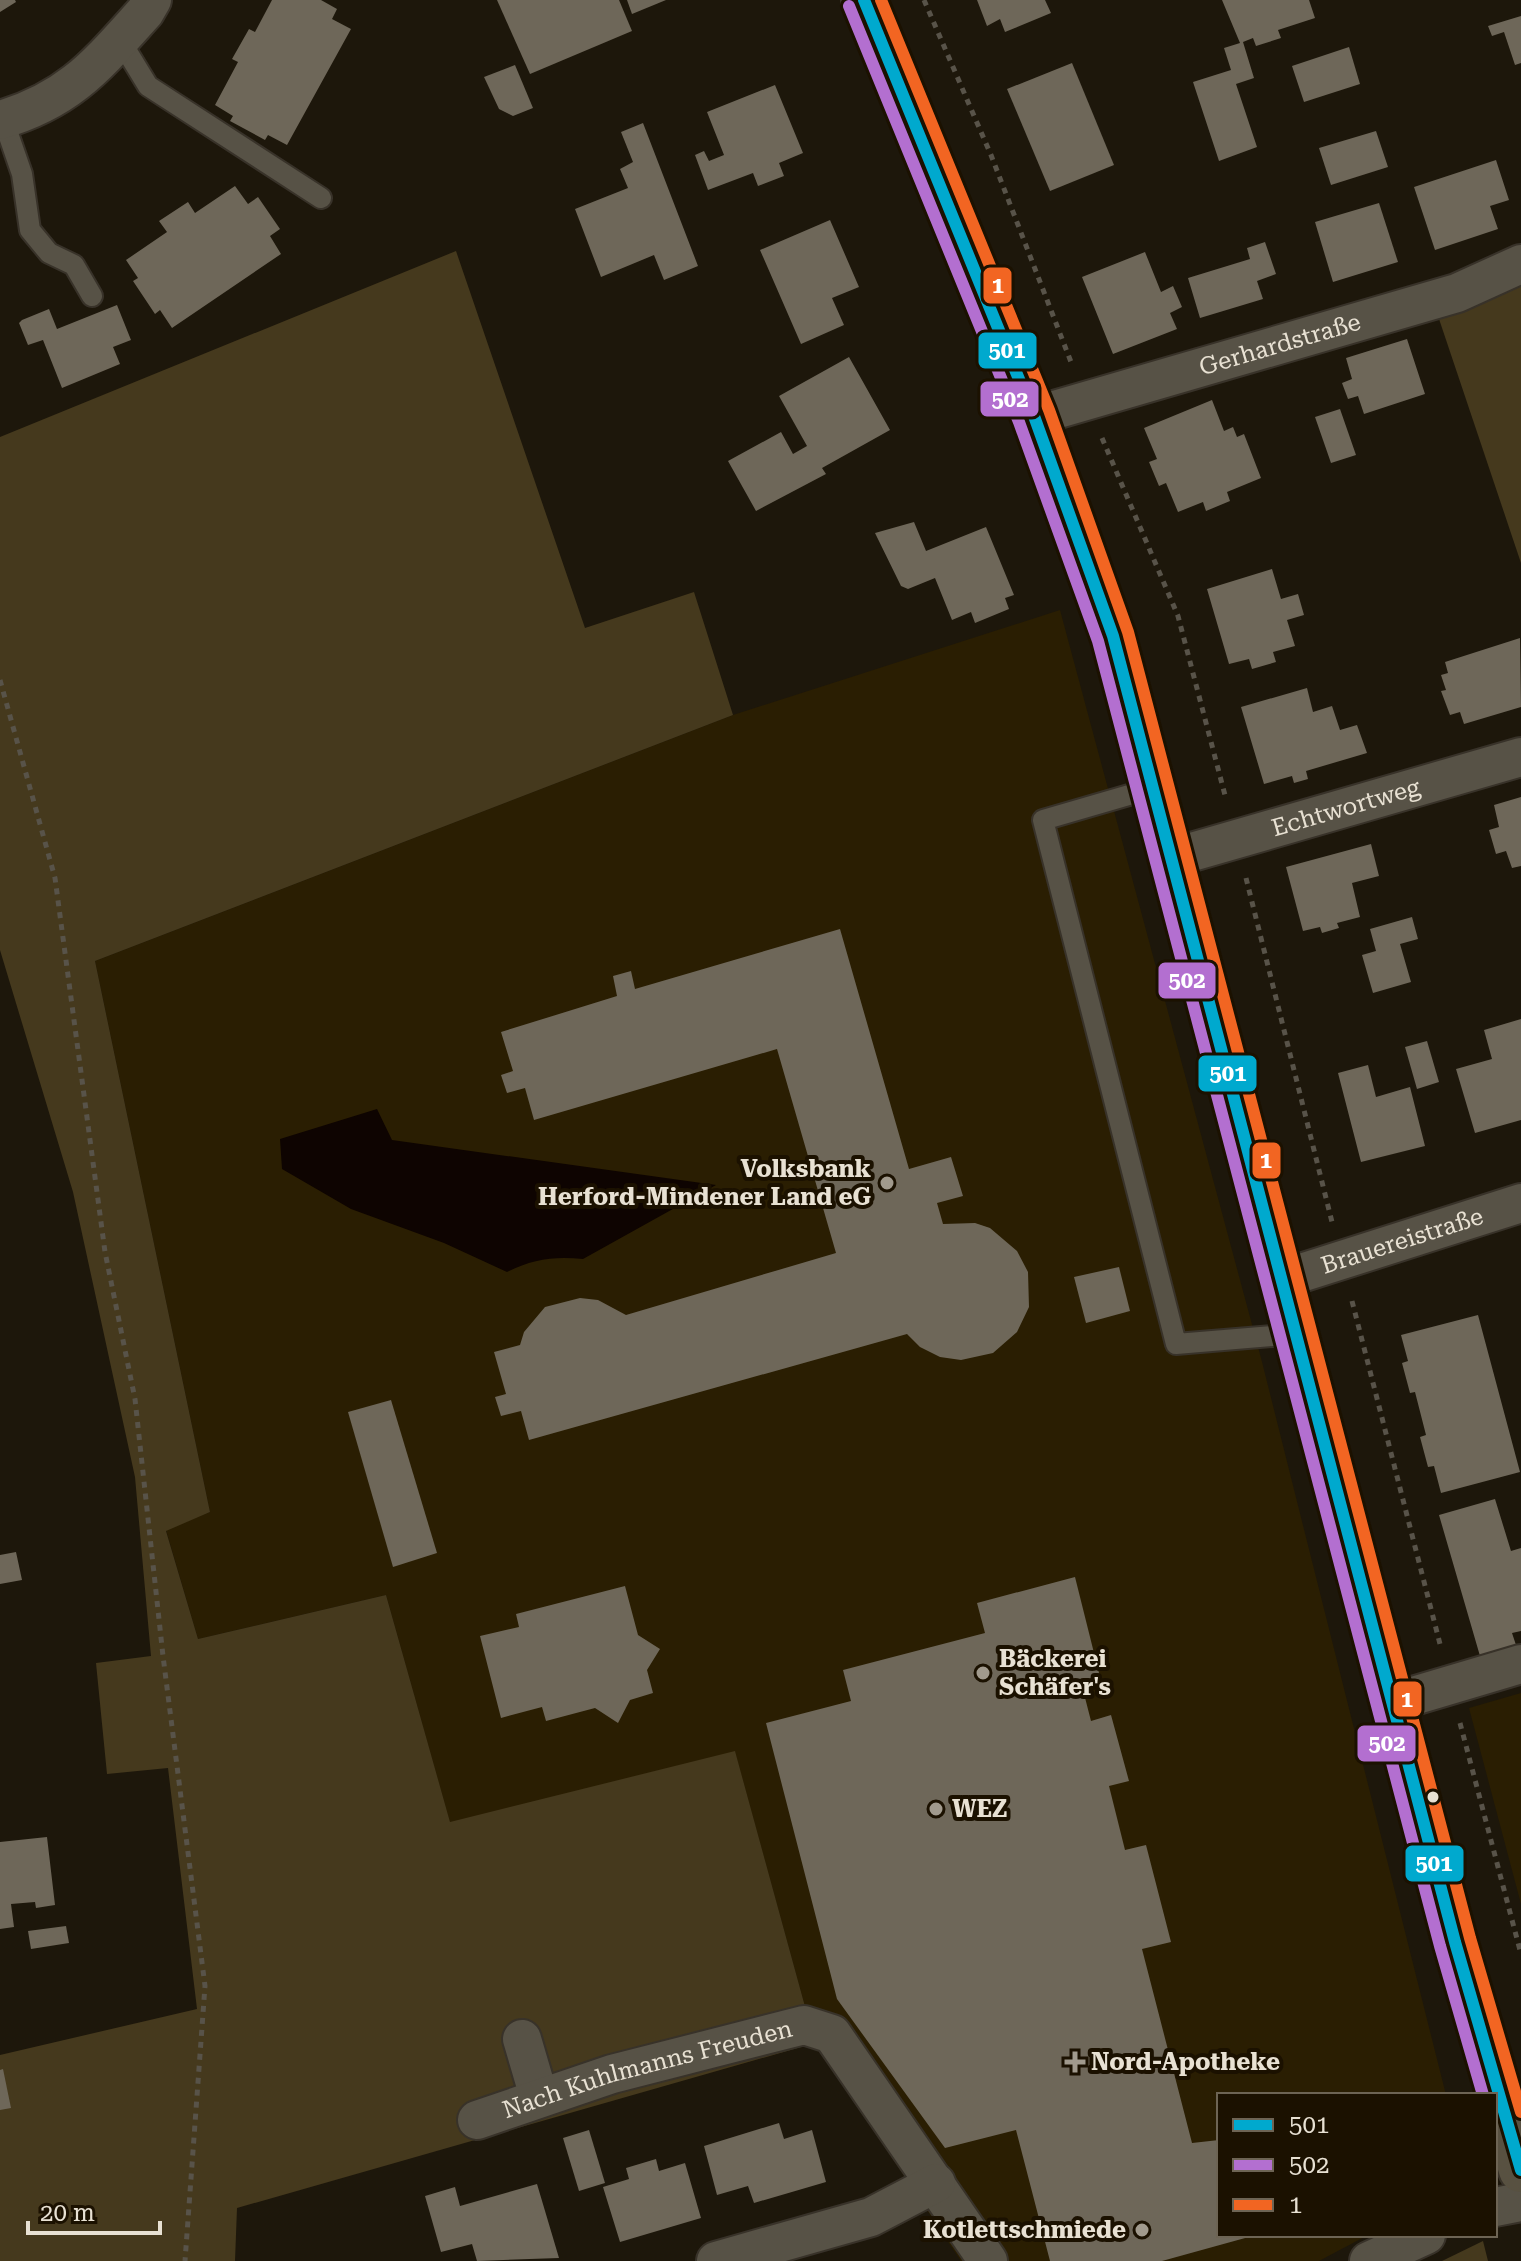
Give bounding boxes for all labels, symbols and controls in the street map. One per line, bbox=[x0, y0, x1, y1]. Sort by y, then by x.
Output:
line badge: 1 bbox=[982, 266, 1013, 305]
text: 1 bbox=[992, 273, 1004, 298]
street label: Gerhardstraße bbox=[1196, 308, 1364, 381]
line badge: 501 bbox=[977, 331, 1038, 370]
text: 501 bbox=[989, 338, 1025, 363]
line badge: 502 bbox=[979, 380, 1040, 418]
text: 502 bbox=[992, 387, 1028, 412]
street label: Echtwortweg bbox=[1268, 773, 1424, 842]
line badge: 502 bbox=[1157, 961, 1217, 1000]
text: 502 bbox=[1169, 968, 1205, 993]
line badge: 501 bbox=[1197, 1054, 1258, 1093]
text: 501 bbox=[1210, 1061, 1246, 1086]
line badge: 1 bbox=[1251, 1141, 1282, 1180]
text: 1 bbox=[1260, 1148, 1272, 1173]
place label: Volksbank Herford-Mindener Land eG bbox=[538, 1155, 871, 1211]
marker: Volksbank Herford-Mindener Land eG bbox=[878, 1174, 896, 1192]
street label: Brauereistraße bbox=[1318, 1202, 1487, 1280]
place label: Bäckerei Schäfer's bbox=[999, 1645, 1111, 1701]
marker: Bäckerei Schäfer's bbox=[974, 1664, 992, 1682]
line badge: 1 bbox=[1392, 1680, 1423, 1718]
text: 1 bbox=[1401, 1687, 1413, 1712]
line badge: 502 bbox=[1356, 1724, 1417, 1763]
text: 502 bbox=[1369, 1731, 1405, 1756]
unlabelled marker bbox=[1425, 1789, 1441, 1805]
place label: WEZ bbox=[952, 1795, 1007, 1823]
marker: WEZ bbox=[927, 1800, 945, 1818]
line badge: 501 bbox=[1404, 1844, 1465, 1883]
text: 501 bbox=[1416, 1851, 1452, 1876]
street label: Nach Kuhlmanns Freuden bbox=[499, 2015, 795, 2124]
place label: Nord-Apotheke bbox=[1091, 2048, 1280, 2076]
marker: Nord-Apotheke bbox=[1066, 2053, 1084, 2071]
legend bbox=[1217, 2093, 1497, 2237]
text: 501 bbox=[1289, 2111, 1329, 2139]
text: 502 bbox=[1289, 2151, 1329, 2179]
scale bar bbox=[28, 2185, 160, 2235]
text: 1 bbox=[1289, 2191, 1302, 2219]
text: 20 m bbox=[40, 2199, 95, 2227]
place label: Kotlettschmiede bbox=[923, 2216, 1126, 2244]
marker: Kotlettschmiede bbox=[1133, 2221, 1151, 2239]

